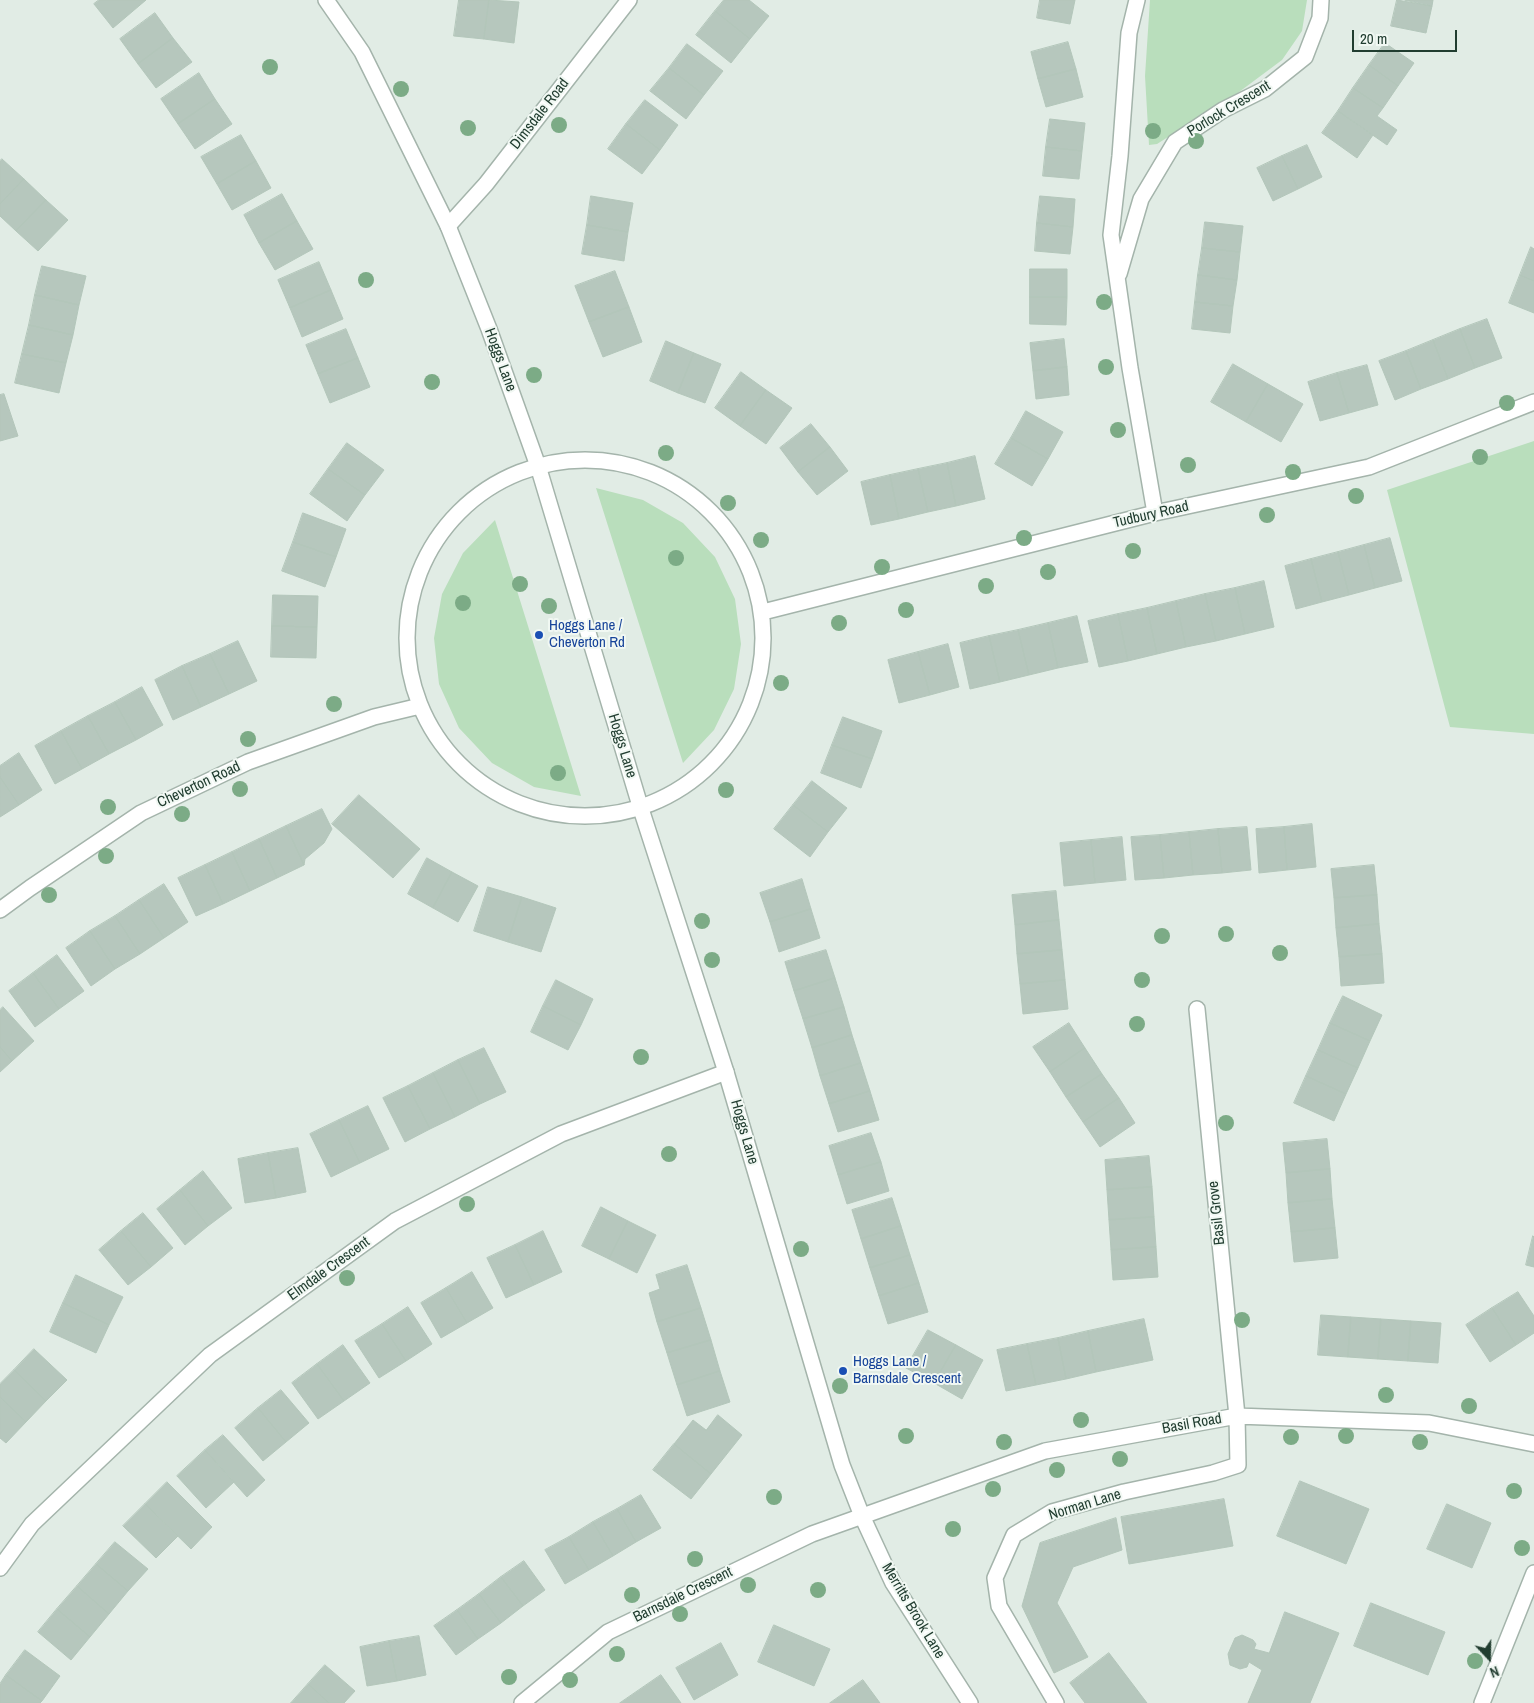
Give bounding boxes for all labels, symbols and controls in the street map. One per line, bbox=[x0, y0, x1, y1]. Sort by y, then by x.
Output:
scale bar bbox=[1354, 20, 1459, 52]
text: 20 m bbox=[1360, 28, 1387, 49]
street label: Dimsdale Road bbox=[507, 75, 573, 153]
street label: Porlock Crescent bbox=[1184, 77, 1274, 141]
street label: Hoggs Lane bbox=[480, 326, 520, 394]
street label: Tudbury Road bbox=[1112, 498, 1190, 532]
place label: Hoggs Lane / Cheverton Rd bbox=[549, 617, 625, 652]
marker: Hoggs Lane / Cheverton Rd bbox=[533, 629, 545, 641]
street label: Hoggs Lane bbox=[604, 712, 640, 780]
street label: Cheverton Road bbox=[155, 758, 243, 812]
street label: Hoggs Lane bbox=[726, 1098, 762, 1166]
street label: Basil Grove bbox=[1205, 1180, 1229, 1246]
street label: Elmdale Crescent bbox=[284, 1233, 374, 1305]
place label: Hoggs Lane / Barnsdale Crescent bbox=[853, 1353, 961, 1388]
marker: Hoggs Lane / Barnsdale Crescent bbox=[837, 1365, 849, 1377]
street label: Basil Road bbox=[1161, 1410, 1223, 1438]
street label: Norman Lane bbox=[1047, 1485, 1123, 1525]
street label: Merritts Brook Lane bbox=[877, 1560, 949, 1662]
street label: Barnsdale Crescent bbox=[631, 1563, 735, 1627]
north arrow bbox=[1464, 1633, 1514, 1683]
text: N bbox=[1487, 1662, 1501, 1682]

